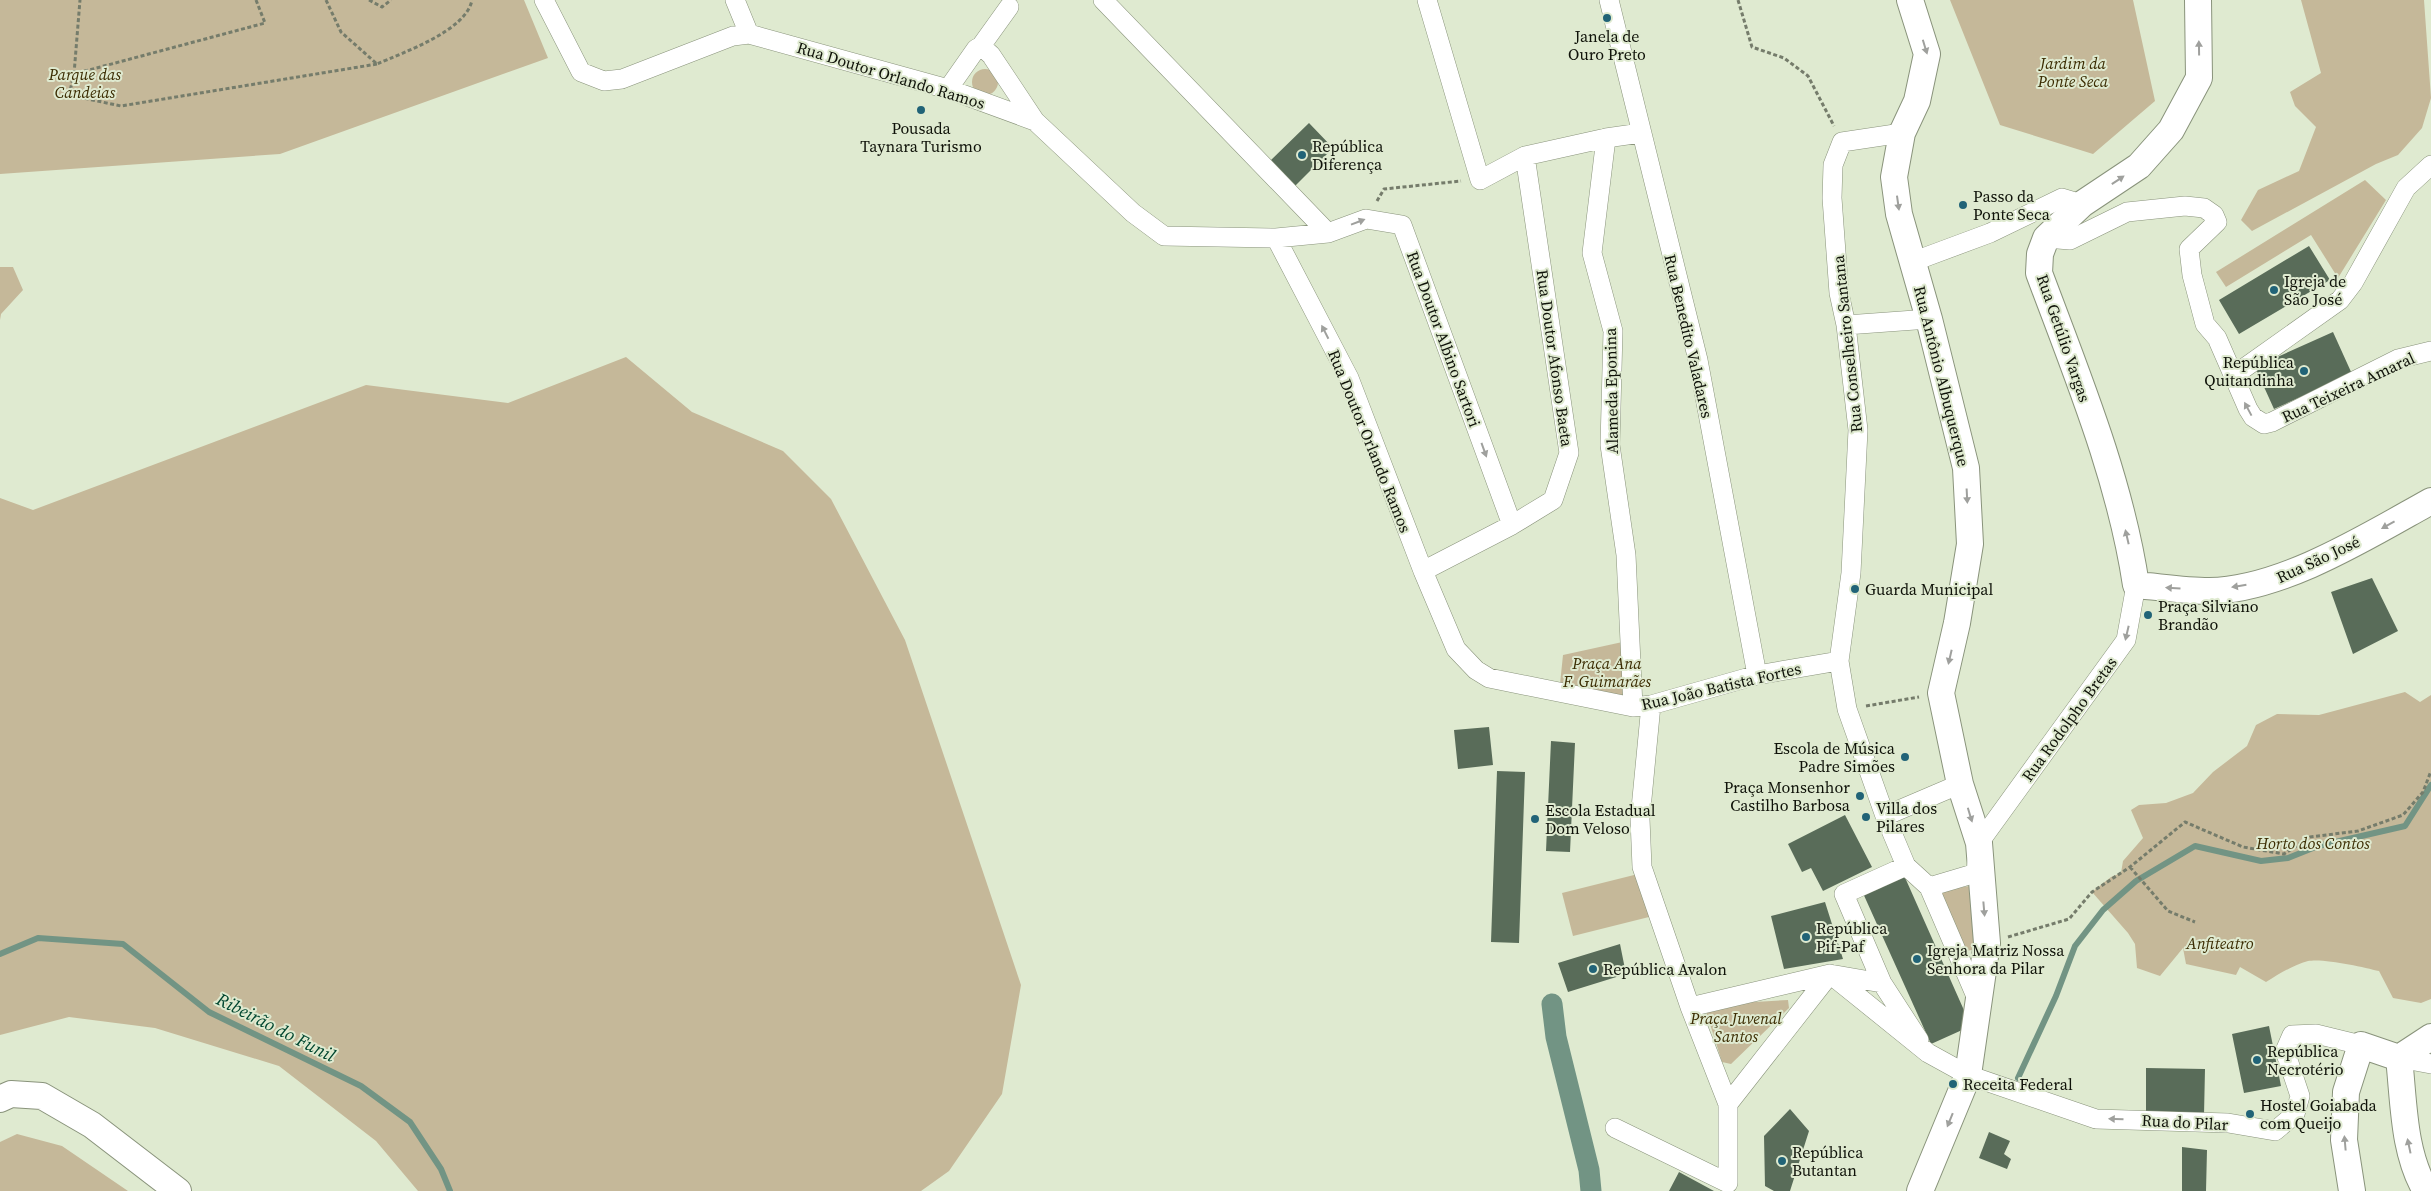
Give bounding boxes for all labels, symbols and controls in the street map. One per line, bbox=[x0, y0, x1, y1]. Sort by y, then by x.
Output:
marker: Janela de Ouro Preto bbox=[1601, 12, 1613, 24]
place label: Janela de Ouro Preto bbox=[1568, 25, 1646, 65]
street label: Rua Doutor Orlando Ramos bbox=[794, 36, 988, 114]
one-way arrow bbox=[1921, 39, 1929, 54]
one-way arrow bbox=[2195, 40, 2203, 56]
park label: Jardim da Ponte Seca bbox=[2037, 52, 2109, 92]
park label: Parque das Candeias bbox=[48, 63, 121, 103]
marker: Pousada Taynara Turismo bbox=[915, 104, 927, 116]
place label: Pousada Taynara Turismo bbox=[860, 117, 982, 157]
place label: República Diferença bbox=[1312, 135, 1384, 175]
marker: República Diferença bbox=[1296, 149, 1308, 161]
one-way arrow bbox=[2111, 175, 2125, 185]
place label: Passo da Ponte Seca bbox=[1973, 185, 2051, 225]
one-way arrow bbox=[1894, 195, 1902, 211]
marker: Passo da Ponte Seca bbox=[1957, 199, 1969, 211]
one-way arrow bbox=[1351, 218, 1366, 226]
street label: Rua Doutor Albino Sartori bbox=[1402, 248, 1486, 430]
street label: Rua Benedito Valadares bbox=[1659, 252, 1719, 420]
street label: Rua Conselheiro Santana bbox=[1827, 253, 1867, 434]
street label: Rua Doutor Afonso Baeta bbox=[1532, 268, 1578, 449]
place label: Igreja de São José bbox=[2284, 270, 2346, 310]
street label: Rua Getúlio Vargas bbox=[2032, 271, 2096, 405]
street label: Rua Antônio Albuquerque bbox=[1909, 283, 1975, 469]
marker: Igreja de São José bbox=[2268, 284, 2280, 296]
one-way arrow bbox=[1321, 325, 1329, 339]
street label: Alameda Eponina bbox=[1599, 327, 1623, 454]
street label: Rua Doutor Orlando Ramos bbox=[1323, 346, 1417, 536]
street label: Rua Teixeira Amaral bbox=[2278, 346, 2418, 428]
place label: República Quitandinha bbox=[2204, 351, 2295, 391]
marker: República Quitandinha bbox=[2298, 365, 2310, 377]
one-way arrow bbox=[2244, 402, 2253, 415]
one-way arrow bbox=[1480, 443, 1488, 458]
one-way arrow bbox=[1964, 488, 1972, 504]
one-way arrow bbox=[2381, 521, 2396, 529]
one-way arrow bbox=[2123, 530, 2131, 545]
street label: Rua São José bbox=[2273, 530, 2363, 588]
place label: Guarda Municipal bbox=[1865, 578, 1993, 600]
marker: Guarda Municipal bbox=[1849, 583, 1861, 595]
one-way arrow bbox=[2231, 583, 2247, 591]
one-way arrow bbox=[2165, 584, 2181, 592]
place label: Praça Silviano Brandão bbox=[2158, 595, 2259, 635]
marker: Praça Silviano Brandão bbox=[2142, 609, 2154, 621]
one-way arrow bbox=[2123, 625, 2131, 640]
one-way arrow bbox=[1945, 649, 1953, 665]
park label: Praça Ana F. Guimarães bbox=[1562, 652, 1651, 692]
street label: Rua Rodolpho Bretas bbox=[2016, 652, 2122, 786]
street label: Rua João Batista Fortes bbox=[1639, 657, 1803, 715]
place label: Escola de Música Padre Simões bbox=[1773, 737, 1896, 777]
marker: Escola de Música Padre Simões bbox=[1899, 751, 1911, 763]
place label: Praça Monsenhor Castilho Barbosa bbox=[1724, 776, 1851, 816]
marker: Praça Monsenhor Castilho Barbosa bbox=[1854, 790, 1866, 802]
place label: Villa dos Pilares bbox=[1876, 797, 1937, 837]
place label: Escola Estadual Dom Veloso bbox=[1545, 799, 1656, 839]
one-way arrow bbox=[1966, 808, 1974, 823]
marker: Villa dos Pilares bbox=[1860, 811, 1872, 823]
marker: Escola Estadual Dom Veloso bbox=[1529, 813, 1541, 825]
park label: Horto dos Contos bbox=[2255, 832, 2370, 854]
one-way arrow bbox=[1980, 902, 1988, 918]
place label: República Pif-Paf bbox=[1816, 917, 1888, 957]
marker: República Pif-Paf bbox=[1800, 931, 1812, 943]
park label: Anfiteatro bbox=[2185, 932, 2254, 954]
place label: Igreja Matriz Nossa Senhora da Pilar bbox=[1927, 939, 2065, 979]
marker: Igreja Matriz Nossa Senhora da Pilar bbox=[1911, 953, 1923, 965]
place label: República Avalon bbox=[1603, 958, 1727, 980]
marker: República Avalon bbox=[1587, 963, 1599, 975]
water label: Ribeirão do Funil bbox=[211, 986, 340, 1068]
park label: Praça Juvenal Santos bbox=[1689, 1007, 1782, 1047]
place label: República Necrotério bbox=[2267, 1040, 2344, 1080]
marker: República Necrotério bbox=[2251, 1054, 2263, 1066]
place label: Receita Federal bbox=[1963, 1073, 2073, 1095]
marker: Receita Federal bbox=[1947, 1078, 1959, 1090]
place label: Hostel Goiabada com Queijo bbox=[2260, 1094, 2378, 1134]
marker: Hostel Goiabada com Queijo bbox=[2244, 1108, 2256, 1120]
street label: Rua do Pilar bbox=[2141, 1109, 2229, 1135]
one-way arrow bbox=[1945, 1113, 1953, 1127]
one-way arrow bbox=[2108, 1115, 2124, 1123]
one-way arrow bbox=[2341, 1134, 2349, 1150]
one-way arrow bbox=[2405, 1137, 2413, 1153]
place label: República Butantan bbox=[1792, 1141, 1864, 1181]
marker: República Butantan bbox=[1776, 1155, 1788, 1167]

